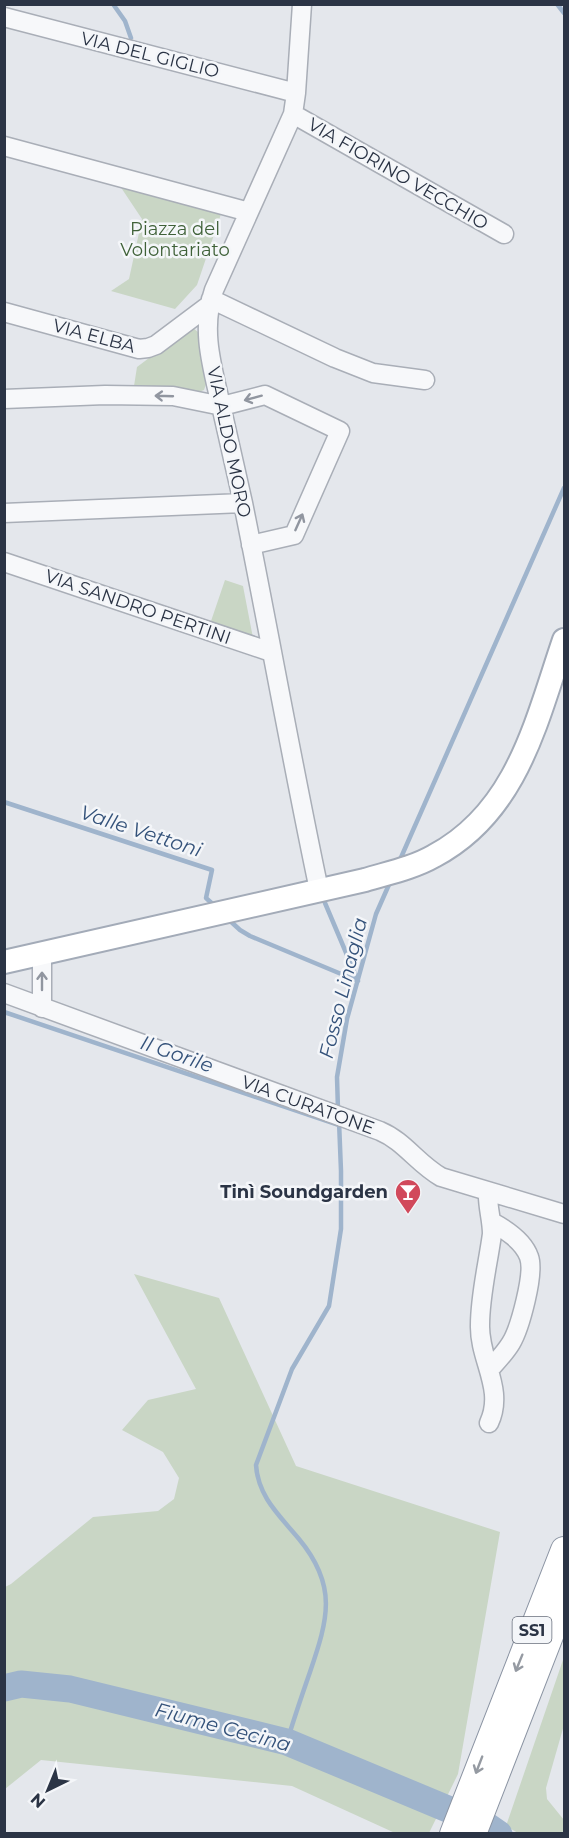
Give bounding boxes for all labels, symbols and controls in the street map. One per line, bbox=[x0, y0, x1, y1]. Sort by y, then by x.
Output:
street label: VIA DEL GIGLIO bbox=[78, 27, 222, 83]
street label: VIA FIORINO VECCHIO bbox=[304, 113, 492, 235]
park label: Piazza del Volontariato bbox=[120, 218, 230, 261]
street label: VIA ELBA bbox=[50, 314, 138, 358]
street label: VIA ALDO MORO bbox=[202, 364, 256, 520]
one-way arrow bbox=[155, 390, 175, 402]
one-way arrow bbox=[244, 393, 263, 405]
one-way arrow bbox=[294, 513, 306, 531]
street label: VIA SANDRO PERTINI bbox=[42, 565, 234, 649]
water label: Valle Vettoni bbox=[77, 800, 205, 862]
water label: Fosso Linaglia bbox=[314, 915, 372, 1061]
one-way arrow bbox=[36, 972, 48, 992]
water label: Il Gorile bbox=[137, 1030, 217, 1078]
street label: VIA CURATONE bbox=[239, 1071, 377, 1139]
bar icon: Tinì Soundgarden bbox=[393, 1177, 423, 1215]
place label: Tinì Soundgarden bbox=[220, 1181, 388, 1203]
road number: SS1 bbox=[512, 1617, 552, 1643]
one-way arrow bbox=[513, 1653, 524, 1672]
water label: Fiume Cecina bbox=[152, 1697, 294, 1757]
one-way arrow bbox=[473, 1755, 484, 1774]
north arrow bbox=[18, 1760, 78, 1820]
text: N bbox=[27, 1789, 49, 1812]

